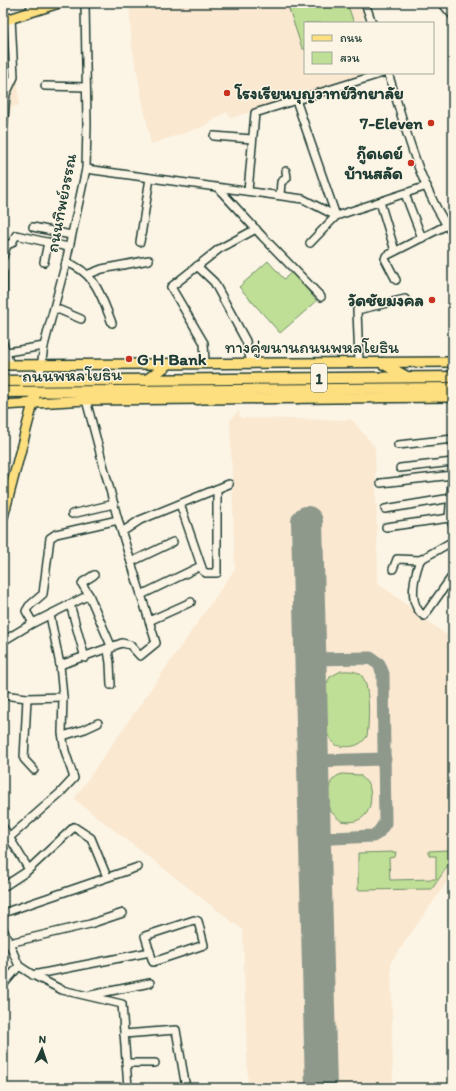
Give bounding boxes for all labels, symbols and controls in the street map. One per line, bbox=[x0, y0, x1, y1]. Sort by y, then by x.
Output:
legend bbox=[304, 22, 434, 74]
text: ถนน bbox=[340, 31, 362, 45]
text: สวน bbox=[340, 51, 360, 65]
place label: โรงเรียนบุญวาทย์วิทยาลัย bbox=[234, 83, 404, 105]
marker: โรงเรียนบุญวาทย์วิทยาลัย bbox=[222, 88, 232, 98]
place label: 7-Eleven bbox=[359, 113, 423, 133]
marker: 7-Eleven bbox=[426, 118, 436, 128]
place label: กู๊ดเดย์ บ้านสลัด bbox=[344, 143, 403, 183]
street label: ถนนทิพย์วรรณ bbox=[42, 152, 80, 254]
marker: กู๊ดเดย์ บ้านสลัด bbox=[406, 158, 416, 168]
place label: วัดชัยมงคล bbox=[348, 290, 424, 310]
marker: วัดชัยมงคล bbox=[427, 295, 437, 305]
street label: ทางคู่ขนานถนนพหลโยธิน bbox=[225, 337, 399, 358]
place label: G H Bank bbox=[137, 349, 207, 369]
marker: G H Bank bbox=[124, 354, 134, 364]
street label: ถนนพหลโยธิน bbox=[22, 364, 122, 386]
road number: 1 bbox=[311, 364, 327, 392]
north arrow bbox=[22, 1029, 62, 1069]
text: N bbox=[38, 1033, 47, 1046]

